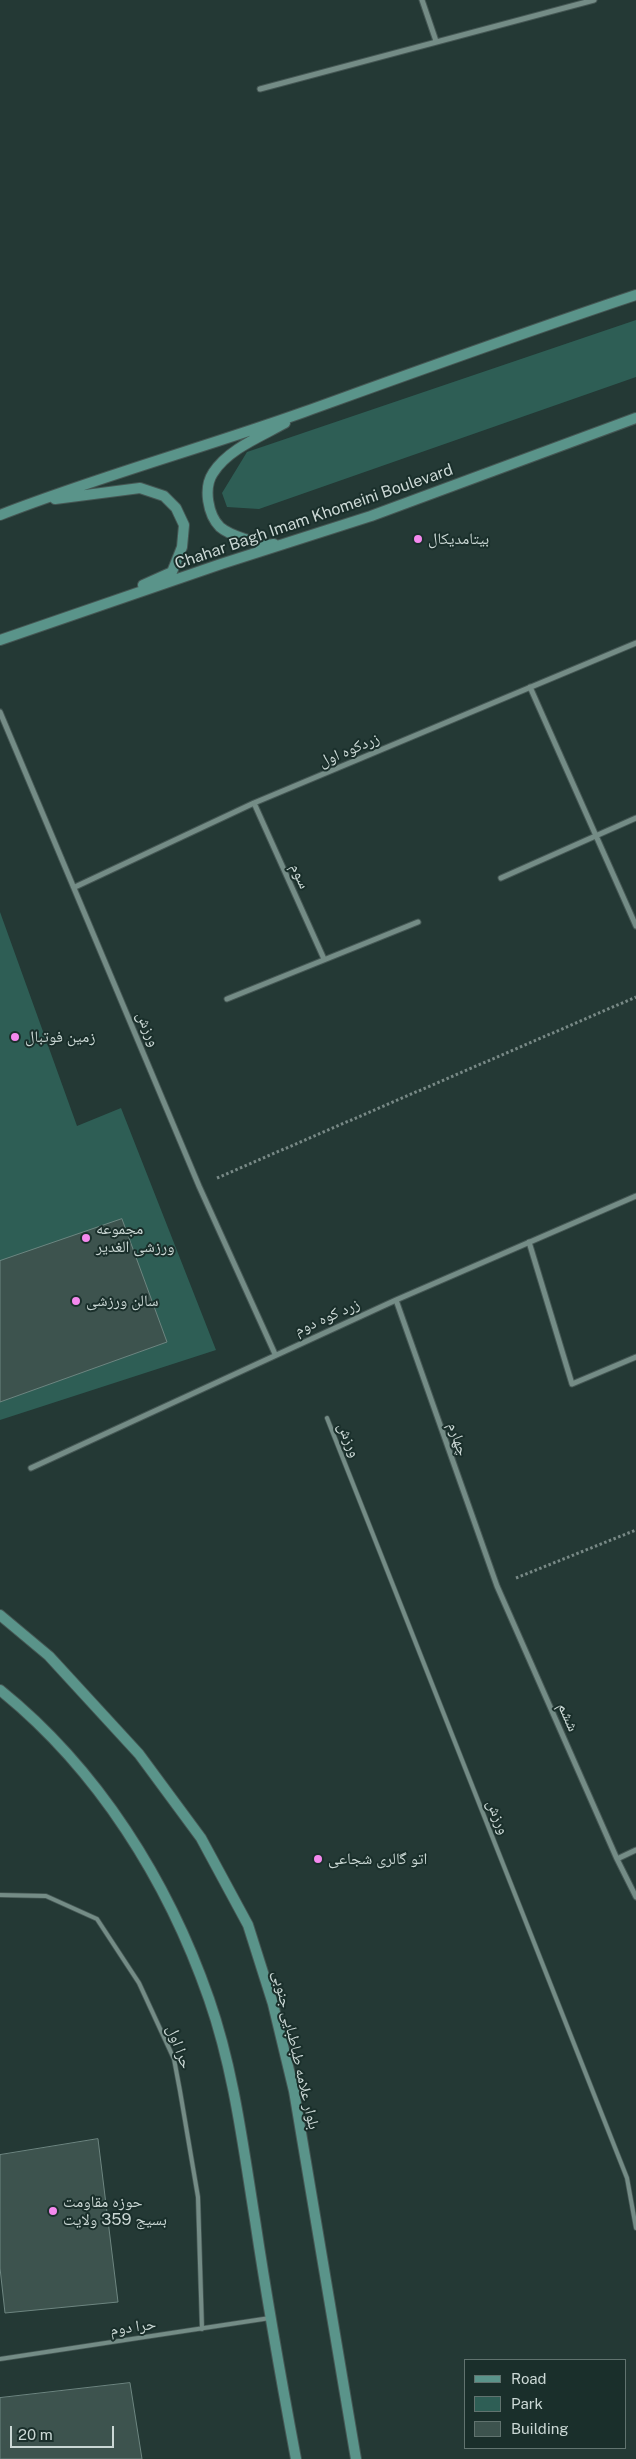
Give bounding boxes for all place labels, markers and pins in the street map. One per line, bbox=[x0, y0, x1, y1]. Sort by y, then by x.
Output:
place label: بیتامدیکال bbox=[428, 529, 489, 549]
marker: بیتامدیکال bbox=[412, 533, 424, 545]
place label: زمین فوتبال bbox=[25, 1027, 95, 1047]
marker: زمین فوتبال bbox=[9, 1031, 21, 1043]
place label: مجموعه ورزشی الغدیر bbox=[96, 1219, 175, 1257]
marker: مجموعه ورزشی الغدیر bbox=[80, 1232, 92, 1244]
place label: سالن ورزشی bbox=[86, 1291, 159, 1311]
marker: سالن ورزشی bbox=[70, 1295, 82, 1307]
place label: اتو گالری شجاعی bbox=[328, 1849, 427, 1869]
marker: اتو گالری شجاعی bbox=[312, 1853, 324, 1865]
place label: حوزه مقاومت بسیج 359 ولایت bbox=[63, 2192, 167, 2230]
marker: حوزه مقاومت بسیج 359 ولایت bbox=[47, 2205, 59, 2217]

